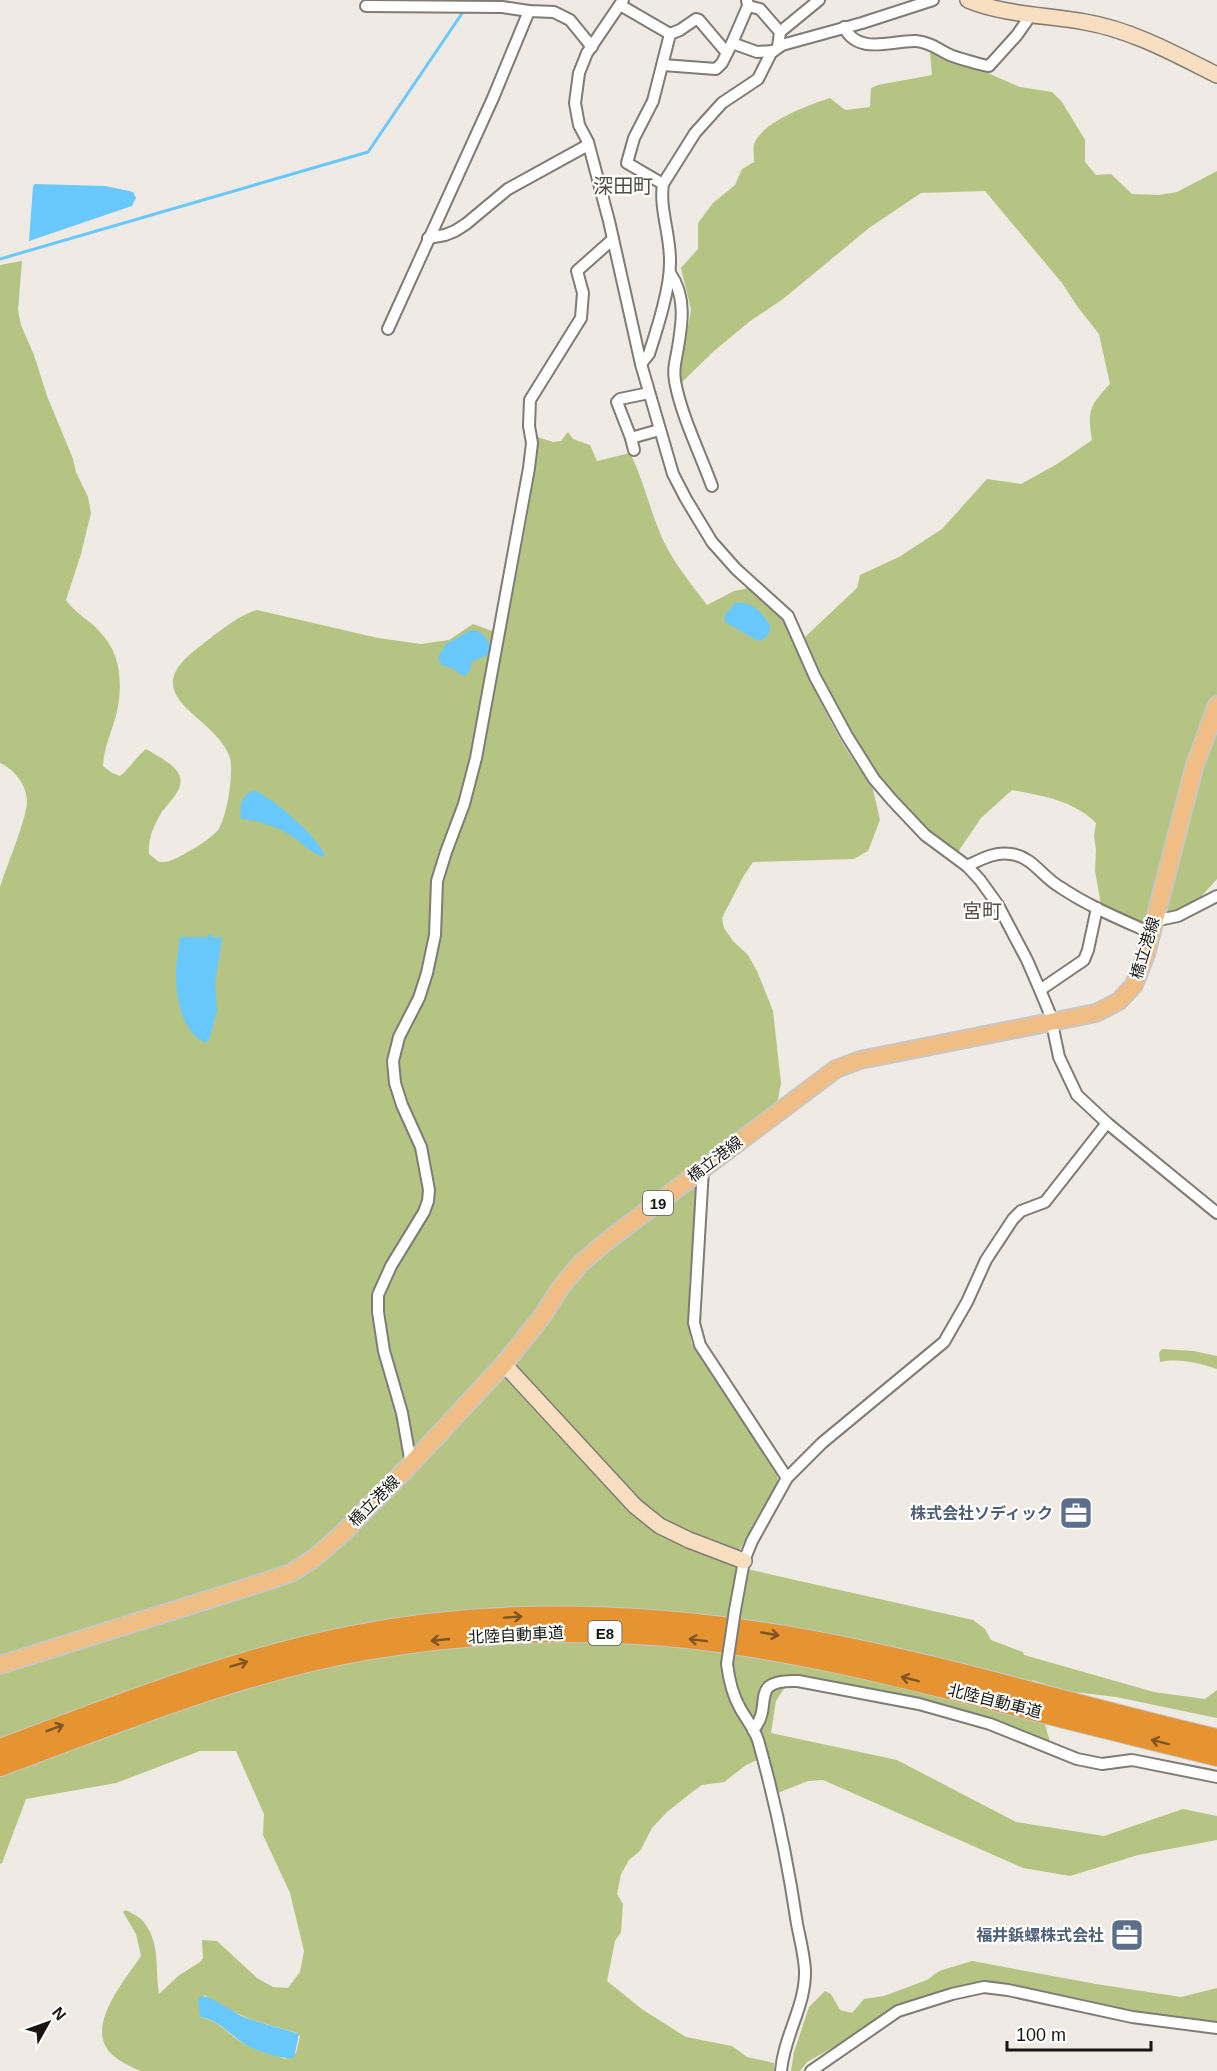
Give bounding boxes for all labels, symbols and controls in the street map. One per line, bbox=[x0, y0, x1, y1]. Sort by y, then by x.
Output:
district label: 深田町 bbox=[593, 175, 653, 197]
district label: 宮町 bbox=[962, 900, 1002, 922]
street label: 橋立港線 bbox=[1128, 915, 1162, 981]
street label: 橋立港線 bbox=[684, 1133, 746, 1185]
road number: 19 bbox=[643, 1191, 673, 1215]
street label: 橋立港線 bbox=[345, 1472, 403, 1530]
office icon: 株式会社ソディック bbox=[1058, 1495, 1094, 1531]
place label: 株式会社ソディック bbox=[910, 1504, 1053, 1522]
one-way arrow bbox=[503, 1612, 523, 1623]
road number: E8 bbox=[588, 1621, 622, 1645]
street label: 北陸自動車道 bbox=[468, 1624, 564, 1646]
one-way arrow bbox=[760, 1629, 779, 1640]
one-way arrow bbox=[431, 1634, 451, 1645]
one-way arrow bbox=[688, 1634, 708, 1645]
one-way arrow bbox=[229, 1658, 248, 1669]
one-way arrow bbox=[901, 1673, 920, 1685]
street label: 北陸自動車道 bbox=[946, 1681, 1044, 1721]
one-way arrow bbox=[45, 1722, 64, 1733]
one-way arrow bbox=[1151, 1736, 1170, 1748]
office icon: 福井鋲螺株式会社 bbox=[1109, 1917, 1145, 1953]
place label: 福井鋲螺株式会社 bbox=[976, 1926, 1104, 1944]
north arrow bbox=[18, 1993, 78, 2053]
text: N bbox=[49, 2004, 69, 2024]
scale bar bbox=[1007, 2014, 1151, 2052]
text: 100 m bbox=[1016, 2025, 1066, 2045]

